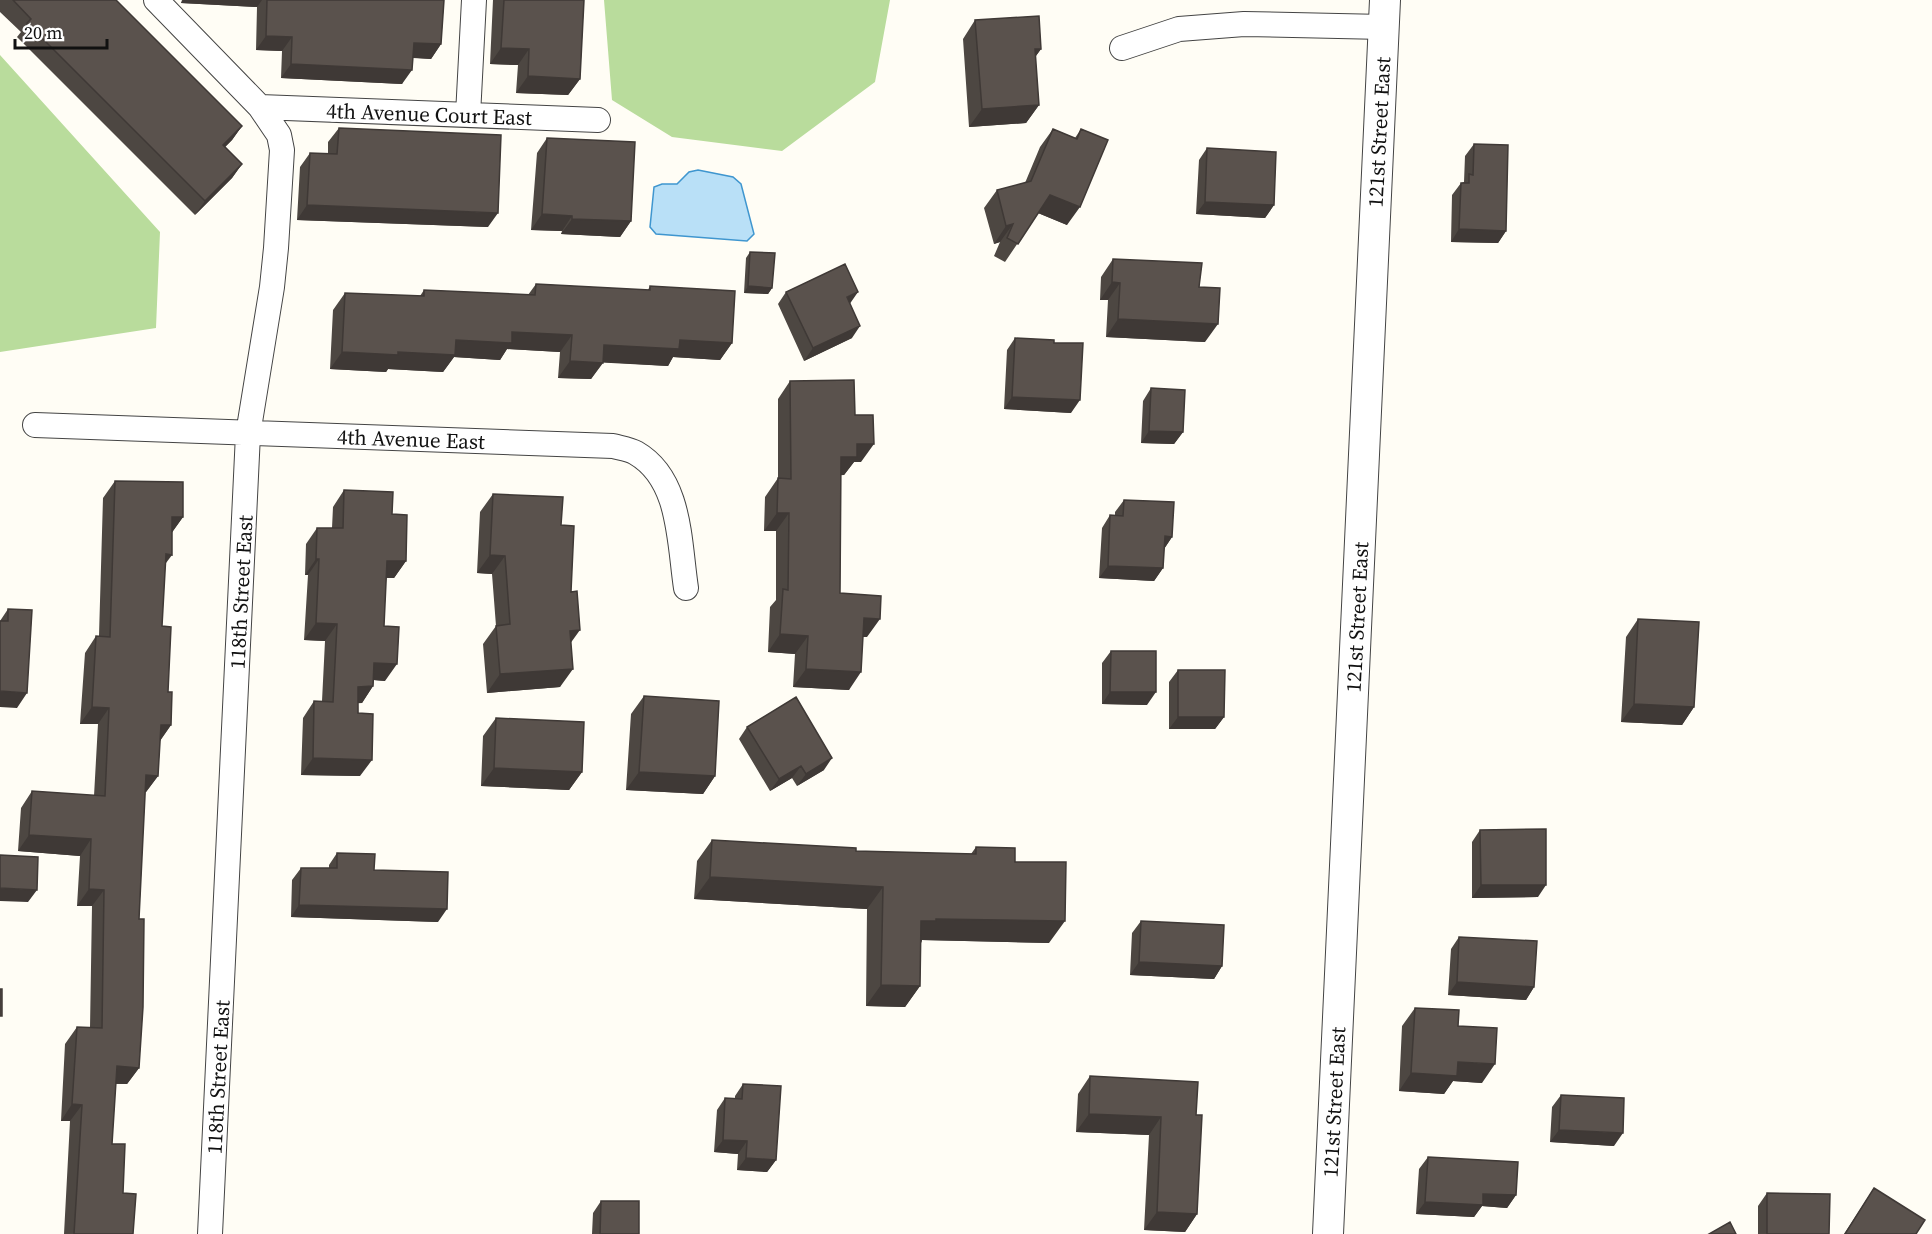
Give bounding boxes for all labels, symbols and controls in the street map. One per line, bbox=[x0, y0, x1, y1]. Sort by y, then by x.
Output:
scale bar bbox=[15, 12, 106, 50]
text: 20 m bbox=[24, 20, 62, 45]
street label: 121st Street East bbox=[1361, 56, 1397, 208]
street label: 4th Avenue Court East bbox=[326, 96, 533, 132]
street label: 4th Avenue East bbox=[337, 422, 486, 456]
street label: 118th Street East bbox=[222, 514, 260, 670]
street label: 121st Street East bbox=[1339, 541, 1375, 693]
street label: 118th Street East bbox=[199, 999, 237, 1155]
street label: 121st Street East bbox=[1316, 1026, 1352, 1178]

